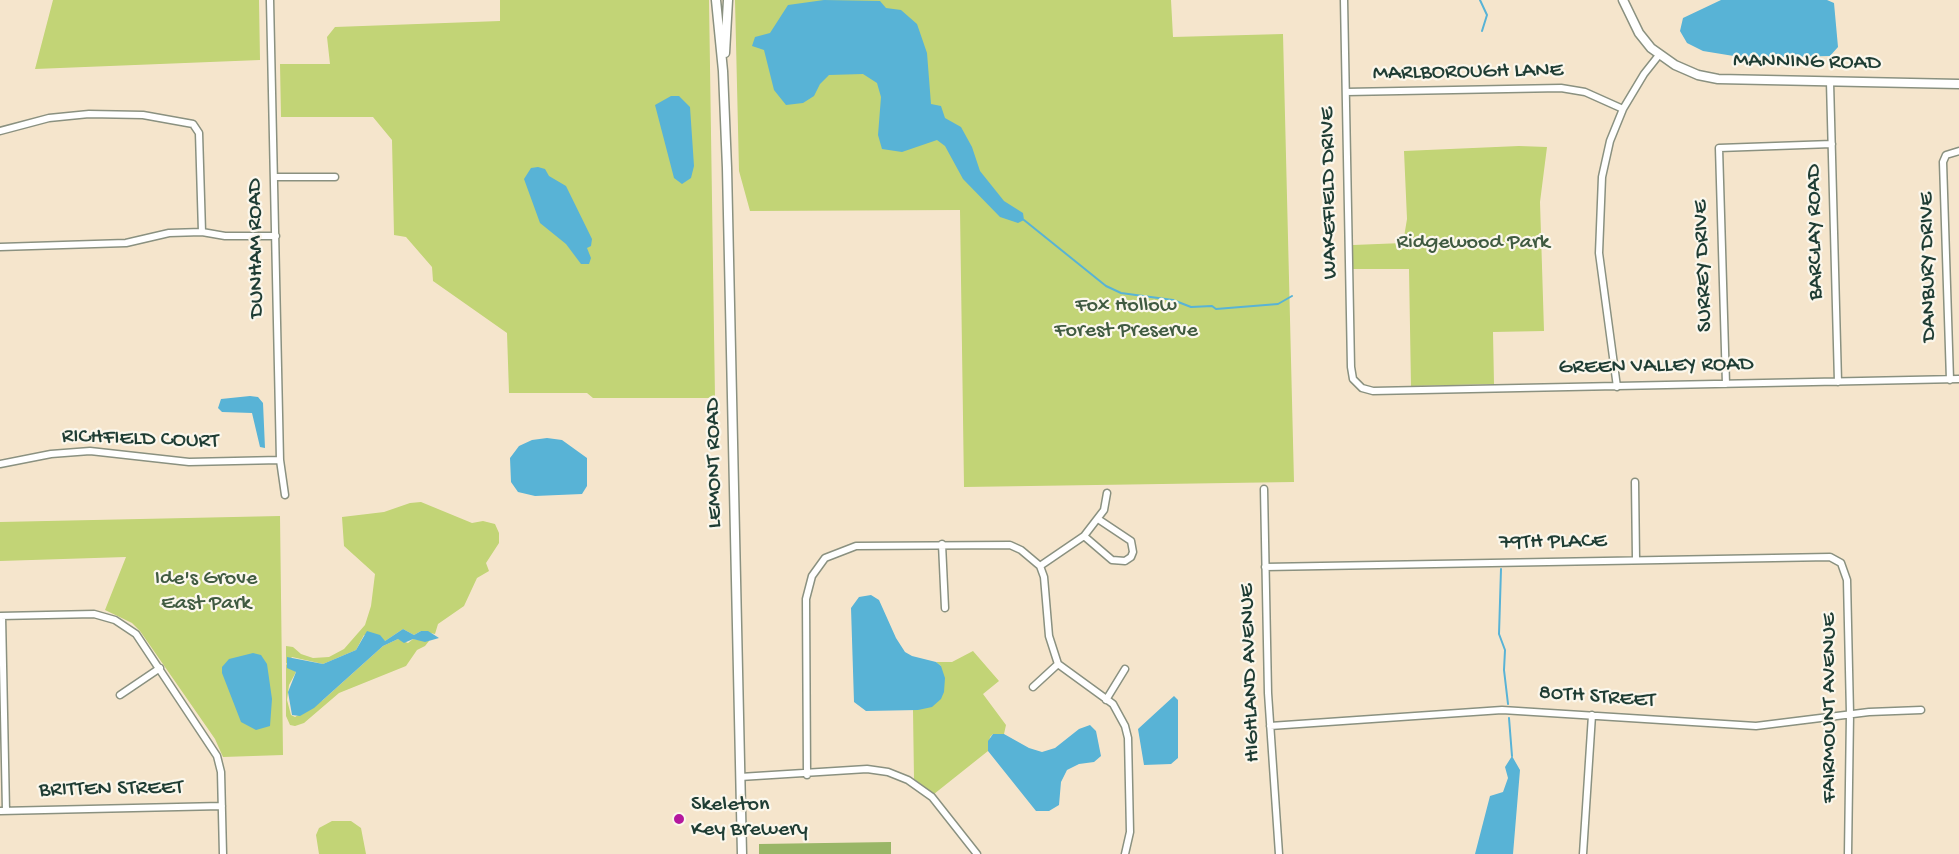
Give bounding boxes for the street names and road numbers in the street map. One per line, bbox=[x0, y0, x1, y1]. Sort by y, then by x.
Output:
street label: MANNING ROAD bbox=[1733, 49, 1881, 77]
street label: MARLBOROUGH LANE bbox=[1373, 58, 1563, 88]
street label: WAKEFIELD DRIVE bbox=[1315, 107, 1345, 279]
street label: BARCLAY ROAD bbox=[1802, 164, 1830, 300]
street label: DUNHAM ROAD bbox=[243, 178, 271, 318]
street label: DANBURY DRIVE bbox=[1914, 192, 1944, 342]
street label: SURREY DRIVE bbox=[1689, 199, 1719, 333]
street label: GREEN VALLEY ROAD bbox=[1558, 352, 1754, 382]
street label: LEMONT ROAD bbox=[701, 398, 729, 528]
street label: RICHFIELD COURT bbox=[61, 424, 219, 456]
street label: 79TH PLACE bbox=[1499, 529, 1607, 557]
street label: HIGHLAND AVENUE bbox=[1235, 583, 1267, 763]
street label: FAIRMOUNT AVENUE bbox=[1818, 613, 1844, 803]
street label: 80TH STREET bbox=[1538, 681, 1656, 715]
street label: BRITTEN STREET bbox=[39, 776, 183, 804]

